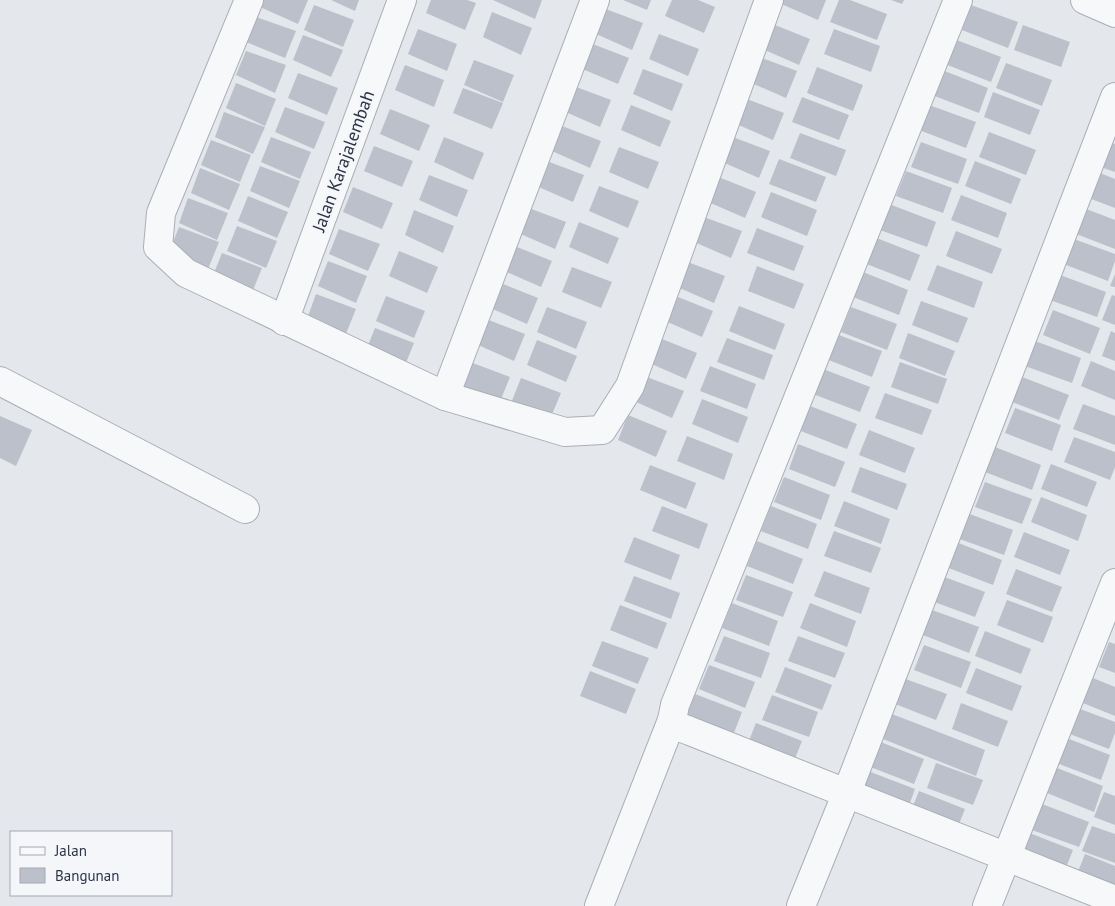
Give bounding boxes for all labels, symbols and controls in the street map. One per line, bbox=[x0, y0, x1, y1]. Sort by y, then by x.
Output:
street label: Jalan Karajalembah bbox=[306, 87, 379, 236]
legend bbox=[10, 831, 172, 896]
text: Jalan bbox=[54, 841, 87, 860]
text: Bangunan bbox=[55, 866, 119, 885]

